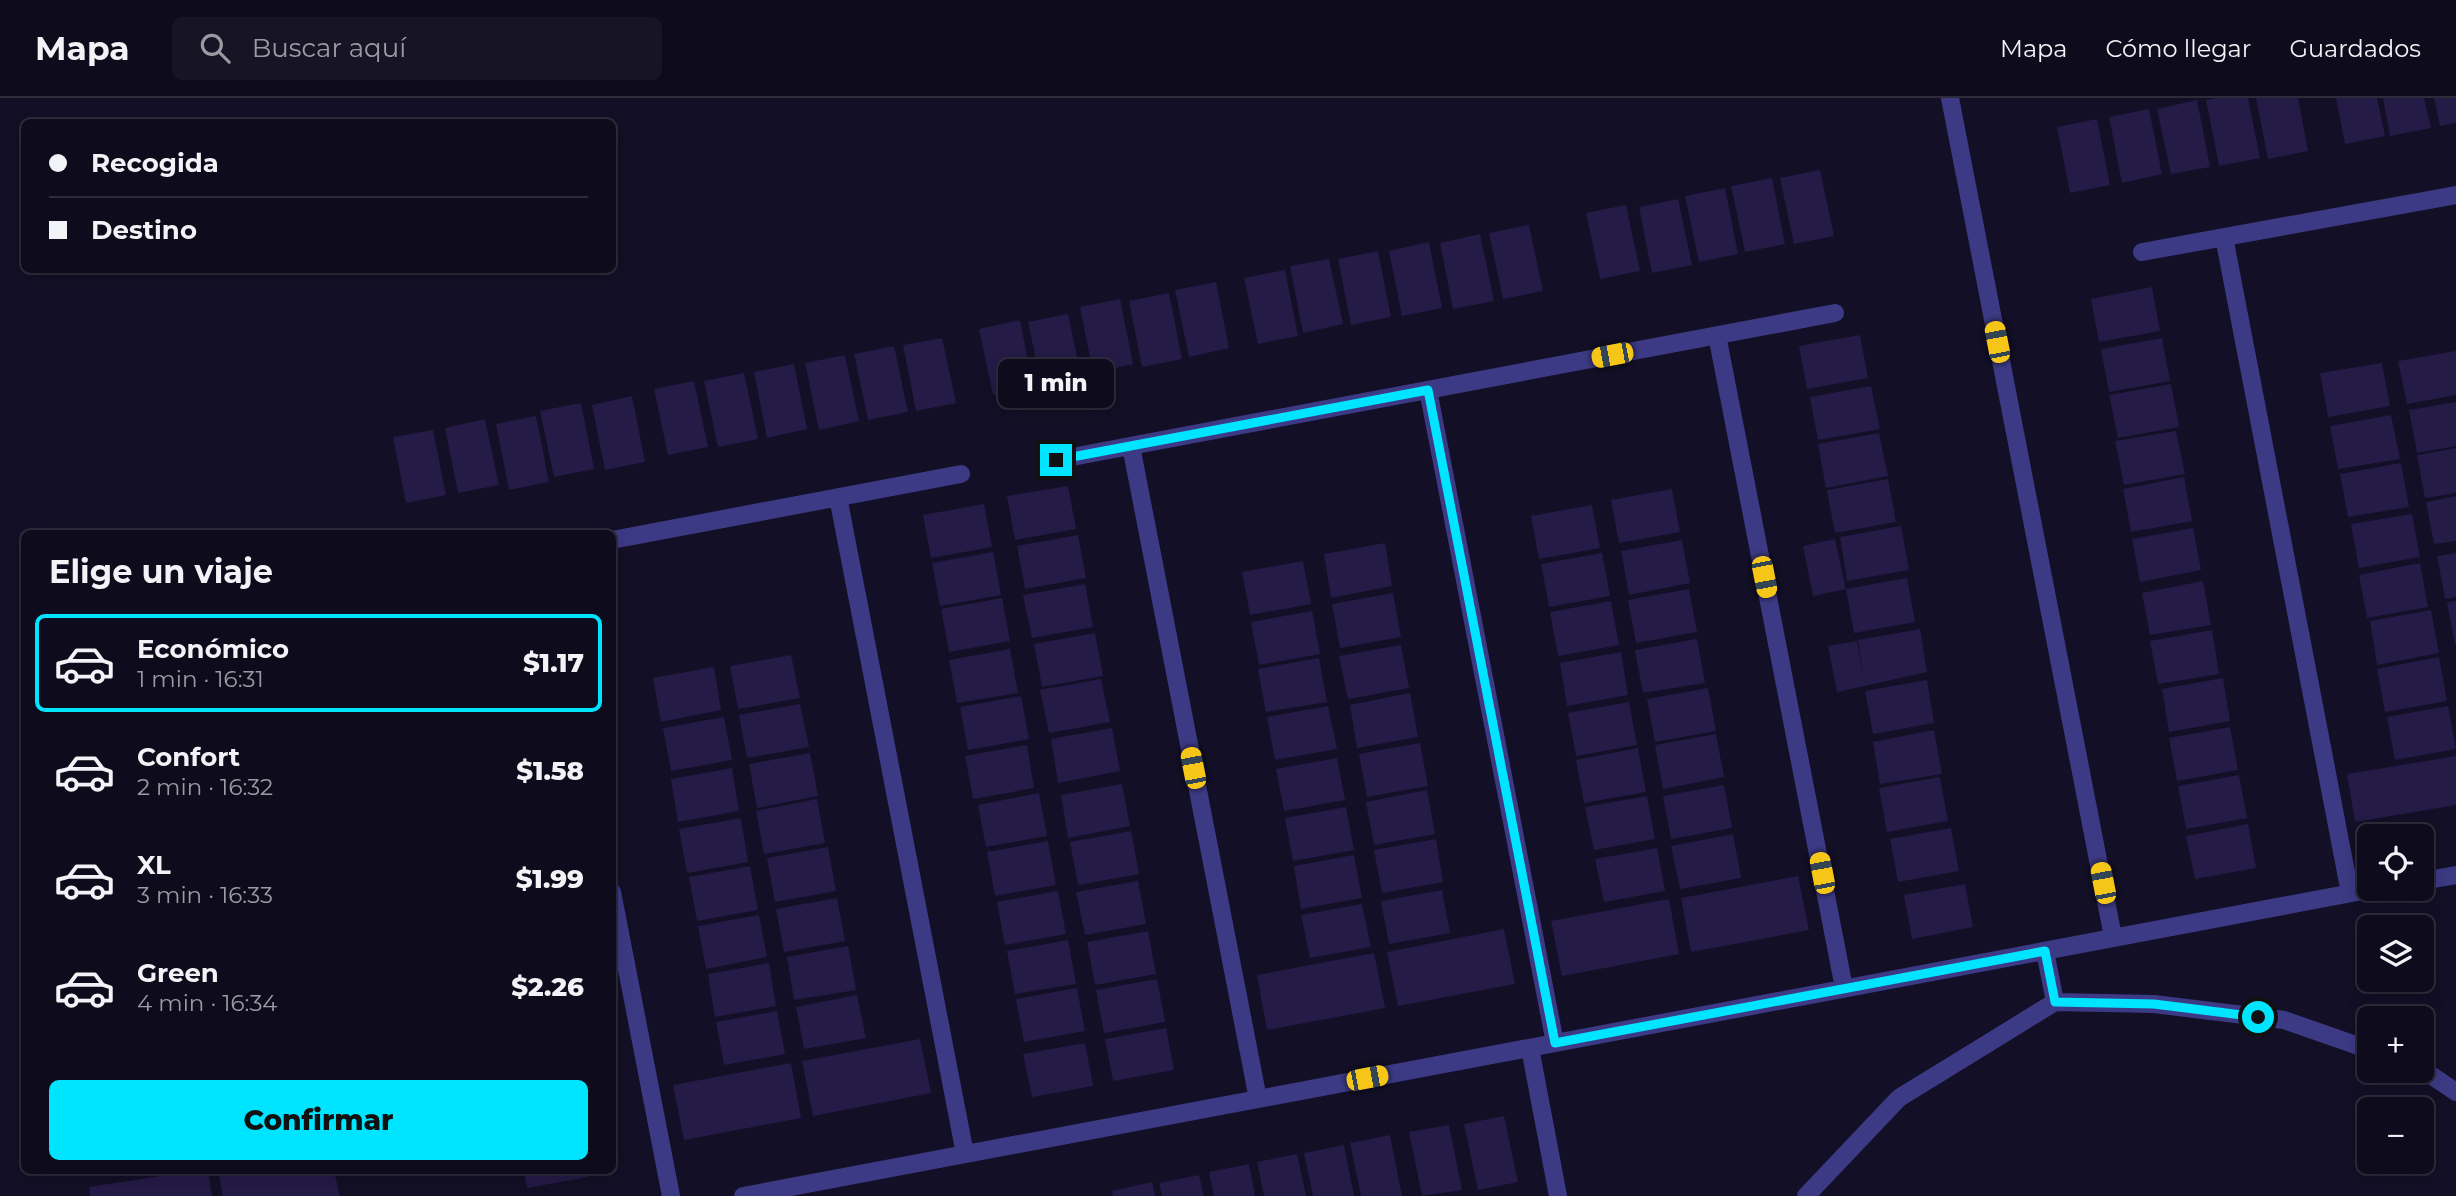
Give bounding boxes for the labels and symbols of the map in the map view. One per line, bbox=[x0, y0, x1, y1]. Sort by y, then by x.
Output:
car bbox=[1983, 319, 2012, 365]
car bbox=[1590, 341, 1635, 369]
callout: 1 min bbox=[998, 358, 1114, 408]
route end bbox=[1040, 444, 1072, 476]
car bbox=[1750, 554, 1779, 600]
car bbox=[1179, 745, 1208, 791]
car bbox=[1808, 850, 1837, 896]
car bbox=[2089, 860, 2118, 906]
route start bbox=[2242, 1001, 2274, 1033]
car bbox=[1345, 1064, 1390, 1092]

